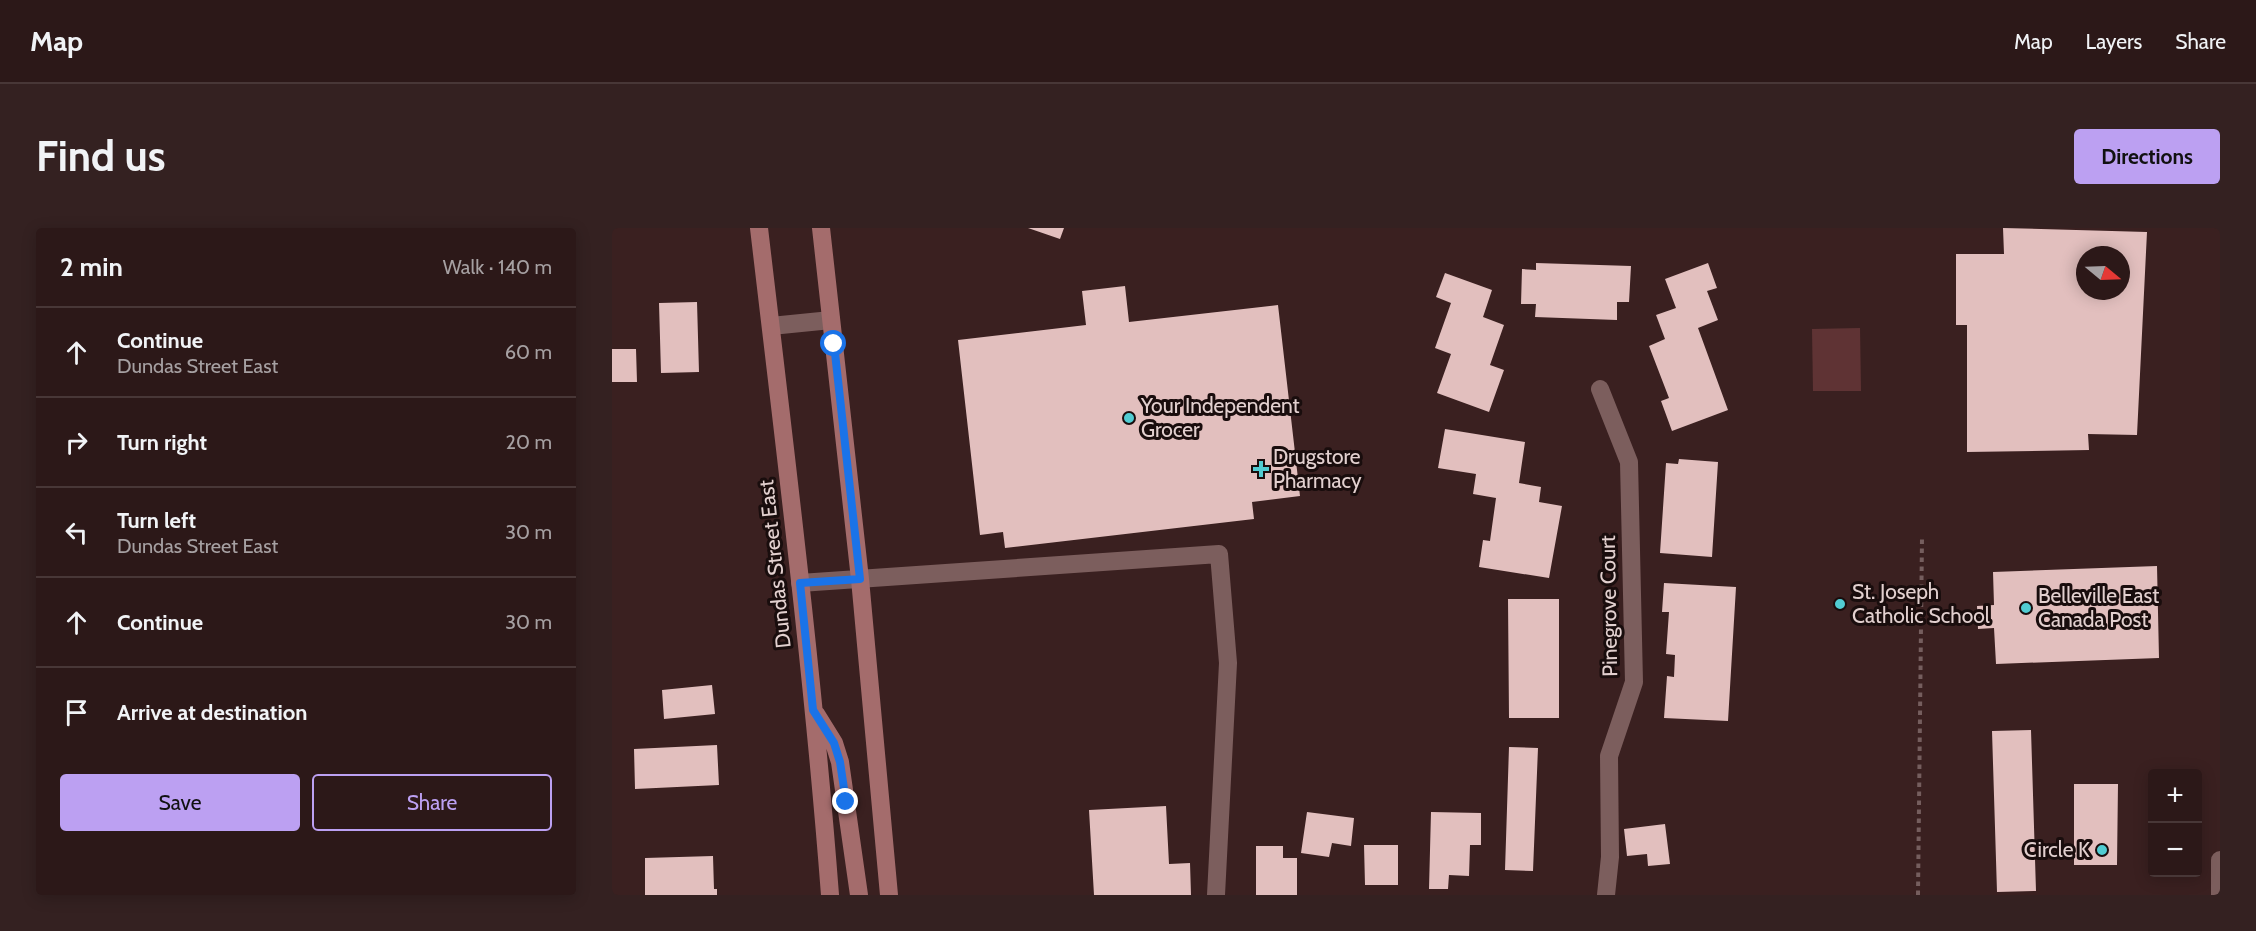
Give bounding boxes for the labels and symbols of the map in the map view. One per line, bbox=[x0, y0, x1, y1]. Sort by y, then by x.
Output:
north arrow bbox=[2076, 246, 2130, 300]
route start bbox=[820, 330, 846, 356]
place label: Your Independent Grocer bbox=[1140, 393, 1300, 442]
marker: Your Independent Grocer bbox=[1122, 411, 1136, 425]
place label: Drugstore Pharmacy bbox=[1273, 444, 1362, 493]
marker: Drugstore Pharmacy bbox=[1254, 462, 1268, 476]
street label: Dundas Street East bbox=[753, 479, 796, 650]
street label: Pinegrove Court bbox=[1595, 535, 1622, 677]
place label: St. Joseph Catholic School bbox=[1852, 579, 1990, 628]
place label: Belleville East Canada Post bbox=[2038, 583, 2159, 632]
marker: St. Joseph Catholic School bbox=[1833, 597, 1847, 611]
marker: Belleville East Canada Post bbox=[2019, 601, 2033, 615]
route end bbox=[832, 788, 858, 814]
place label: Circle K bbox=[2024, 837, 2090, 862]
marker: Circle K bbox=[2095, 843, 2109, 857]

